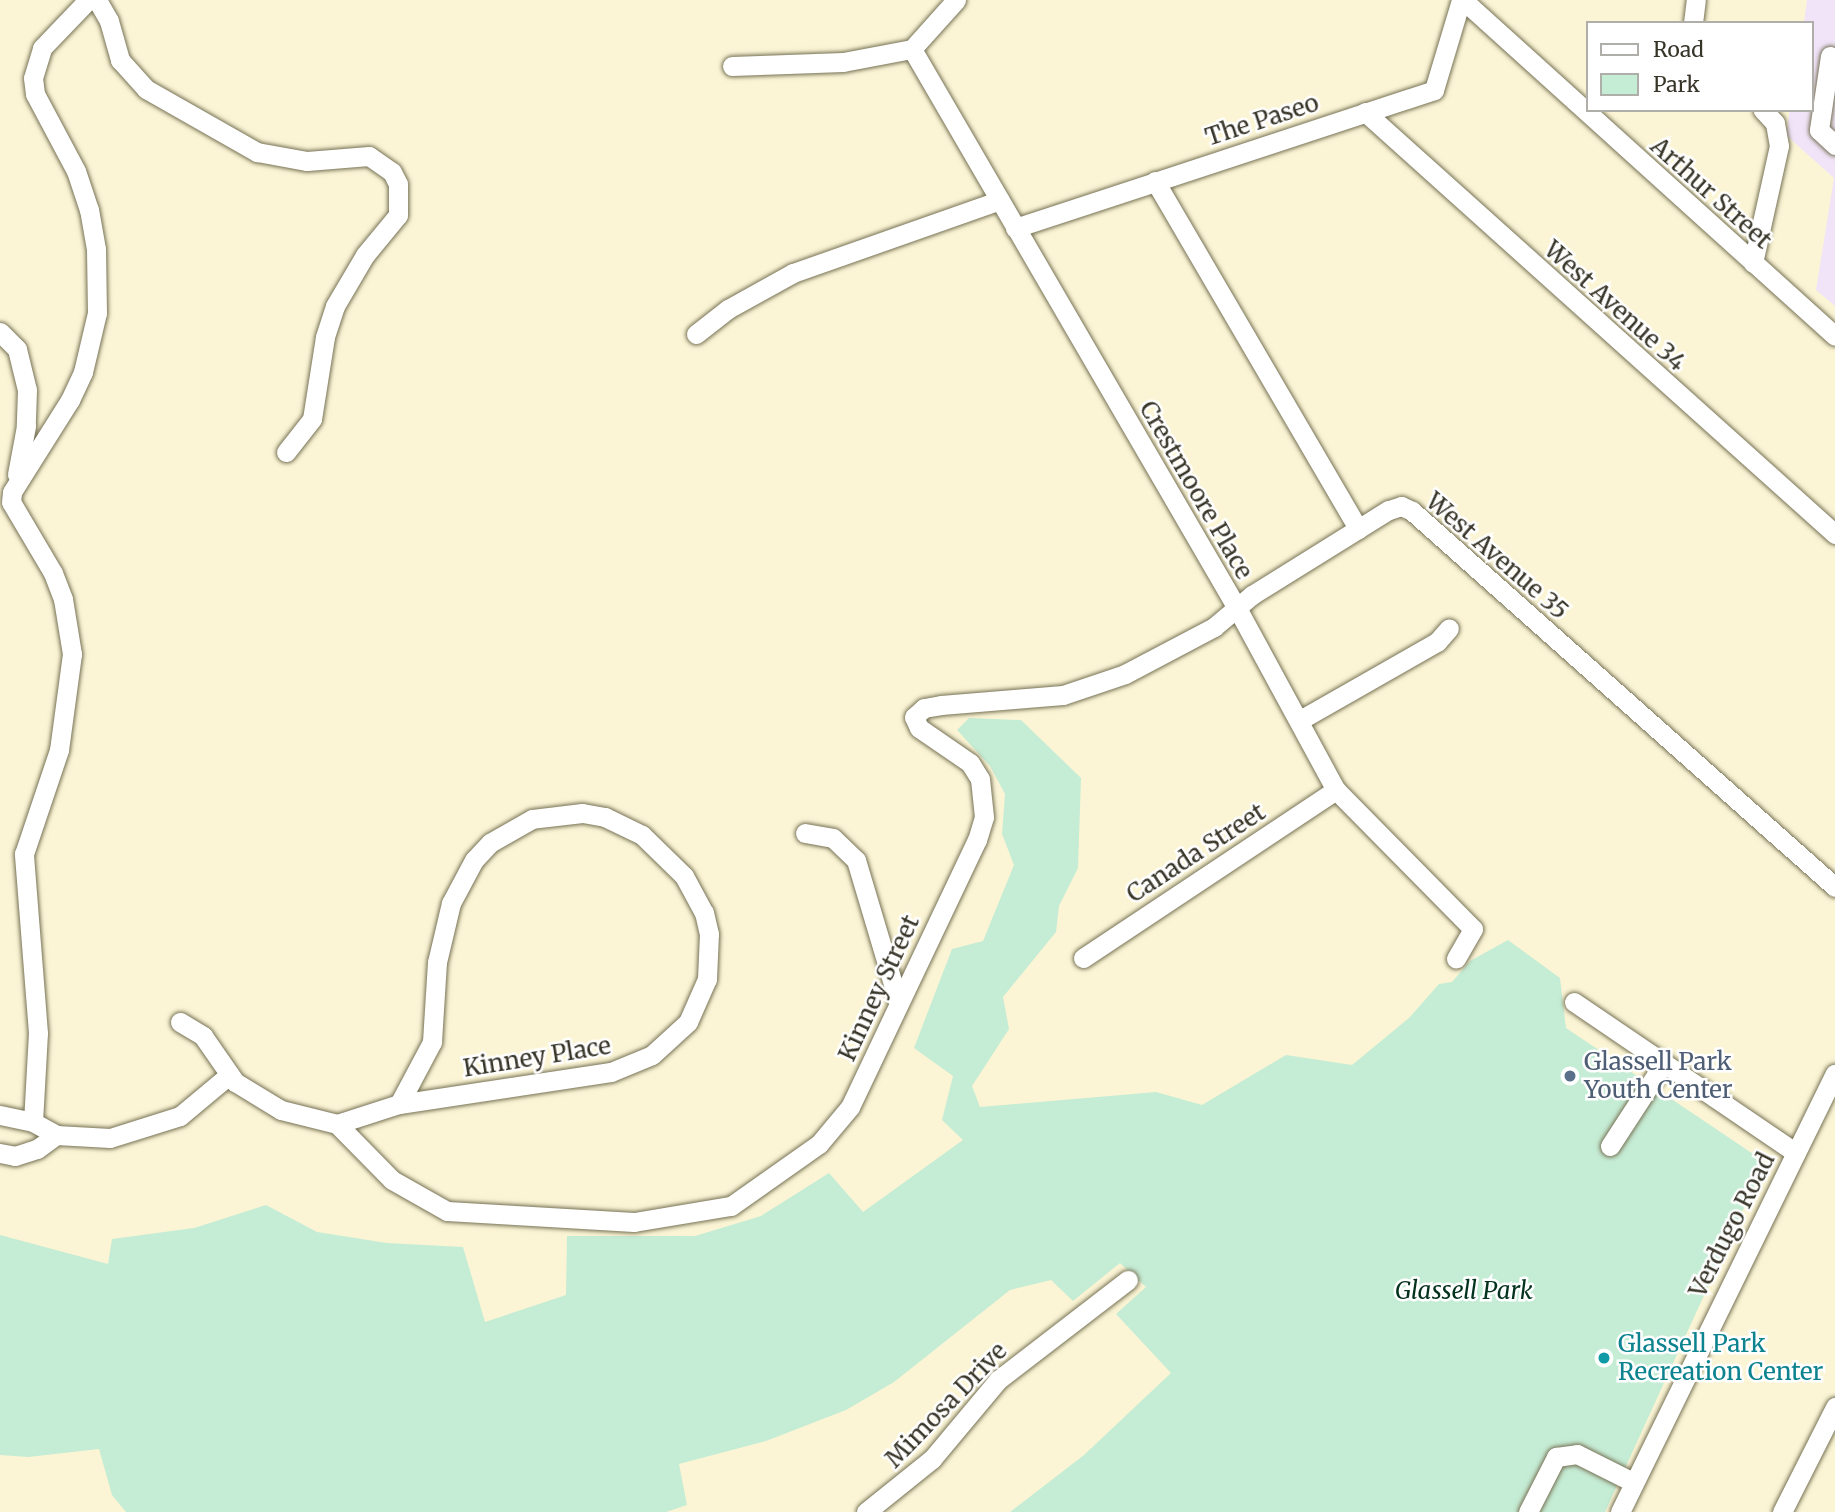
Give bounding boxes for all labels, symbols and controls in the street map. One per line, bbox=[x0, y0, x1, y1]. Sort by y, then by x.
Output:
legend bbox=[1587, 21, 1814, 112]
text: Road bbox=[1653, 36, 1704, 63]
text: Park bbox=[1653, 71, 1700, 98]
street label: The Paseo bbox=[1202, 88, 1322, 152]
street label: Arthur Street bbox=[1645, 131, 1777, 255]
street label: West Avenue 34 bbox=[1538, 235, 1692, 377]
street label: Crestmoore Place bbox=[1133, 396, 1259, 584]
street label: West Avenue 35 bbox=[1420, 487, 1574, 625]
street label: Canada Street bbox=[1121, 797, 1271, 909]
street label: Kinney Street bbox=[833, 910, 925, 1066]
street label: Kinney Place bbox=[461, 1031, 613, 1083]
place label: Glassell Park Youth Center bbox=[1584, 1048, 1733, 1104]
marker: Glassell Park Youth Center bbox=[1562, 1068, 1578, 1084]
street label: Verdugo Road bbox=[1683, 1148, 1781, 1302]
park label: Glassell Park bbox=[1395, 1277, 1533, 1305]
place label: Glassell Park Recreation Center bbox=[1618, 1330, 1823, 1386]
street label: Mimosa Drive bbox=[879, 1337, 1013, 1473]
marker: Glassell Park Recreation Center bbox=[1596, 1350, 1612, 1366]

